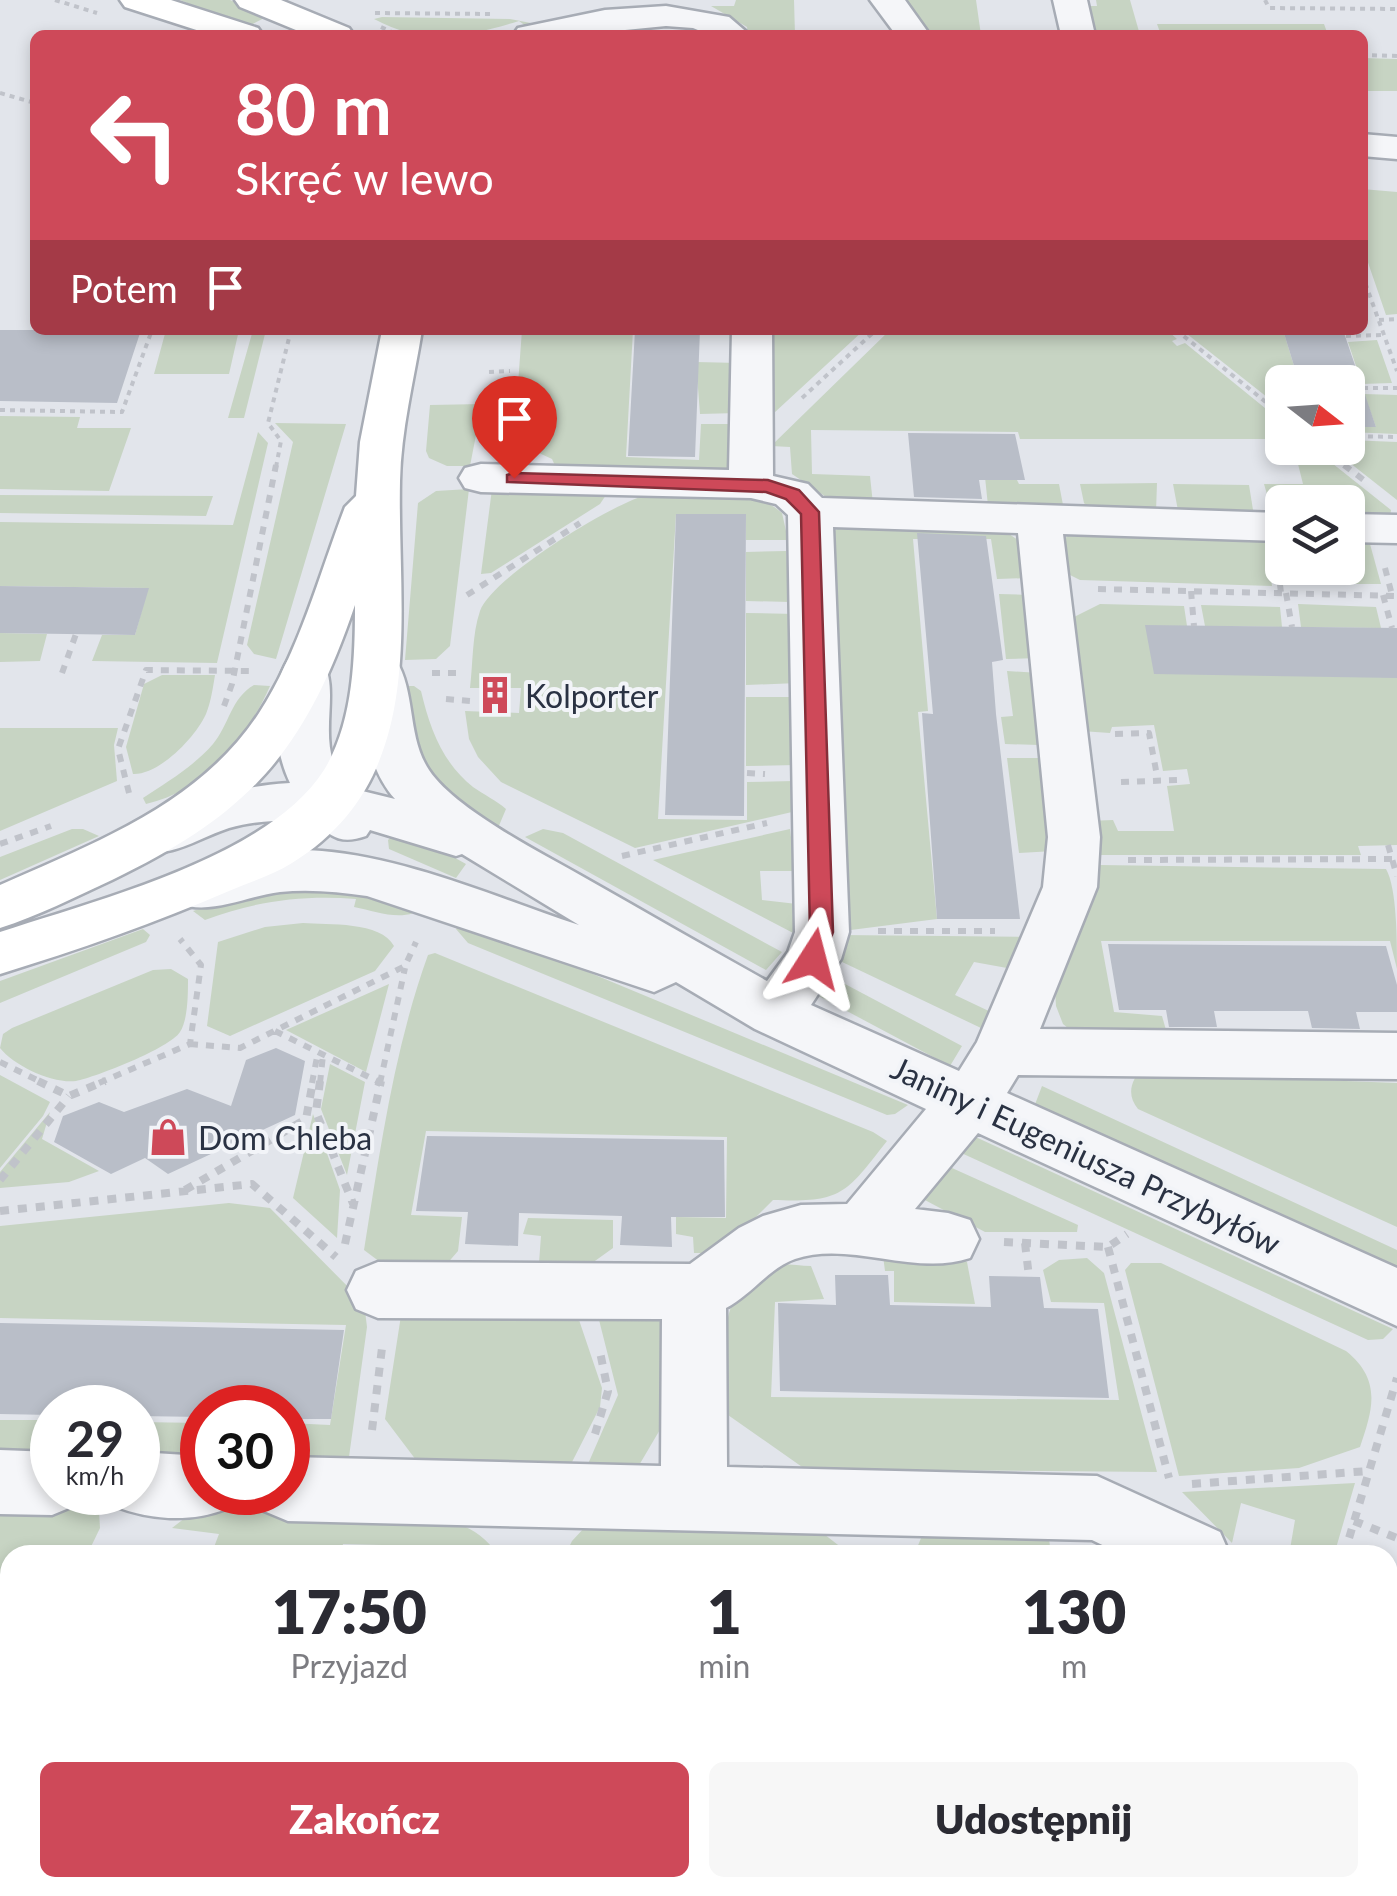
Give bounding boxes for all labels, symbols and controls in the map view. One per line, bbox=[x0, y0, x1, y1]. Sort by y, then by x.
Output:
text: 80 m bbox=[235, 66, 392, 150]
icon: left bbox=[70, 70, 200, 200]
text: Skręć w lewo bbox=[235, 151, 494, 205]
icon: arrive bbox=[198, 260, 253, 315]
text: Potem bbox=[70, 265, 178, 311]
north arrow bbox=[1265, 365, 1365, 465]
map controls bbox=[1265, 365, 1365, 585]
pin bbox=[472, 376, 557, 479]
icon: arrive bbox=[487, 391, 542, 446]
button: layers bbox=[1265, 485, 1365, 585]
building icon: Kolporter bbox=[474, 674, 516, 716]
place label: Kolporter bbox=[525, 676, 659, 715]
position arrow bbox=[761, 907, 865, 1011]
street label: Janiny i Eugeniusza Przybyłów bbox=[885, 1048, 1287, 1262]
shop icon: Dom Chleba bbox=[147, 1116, 189, 1158]
place label: Dom Chleba bbox=[198, 1118, 372, 1157]
speed limit sign: 30 bbox=[180, 1385, 310, 1515]
text: 29 bbox=[66, 1408, 124, 1468]
text: km/h bbox=[66, 1460, 124, 1490]
text: 17:50 bbox=[272, 1575, 427, 1647]
text: 1 bbox=[707, 1575, 742, 1647]
text: 130 bbox=[1022, 1575, 1126, 1647]
text: Przyjazd bbox=[291, 1646, 408, 1685]
text: min bbox=[698, 1646, 750, 1685]
text: m bbox=[1061, 1646, 1087, 1685]
button: Zakończ bbox=[40, 1762, 689, 1877]
button: Udostępnij bbox=[709, 1762, 1358, 1877]

